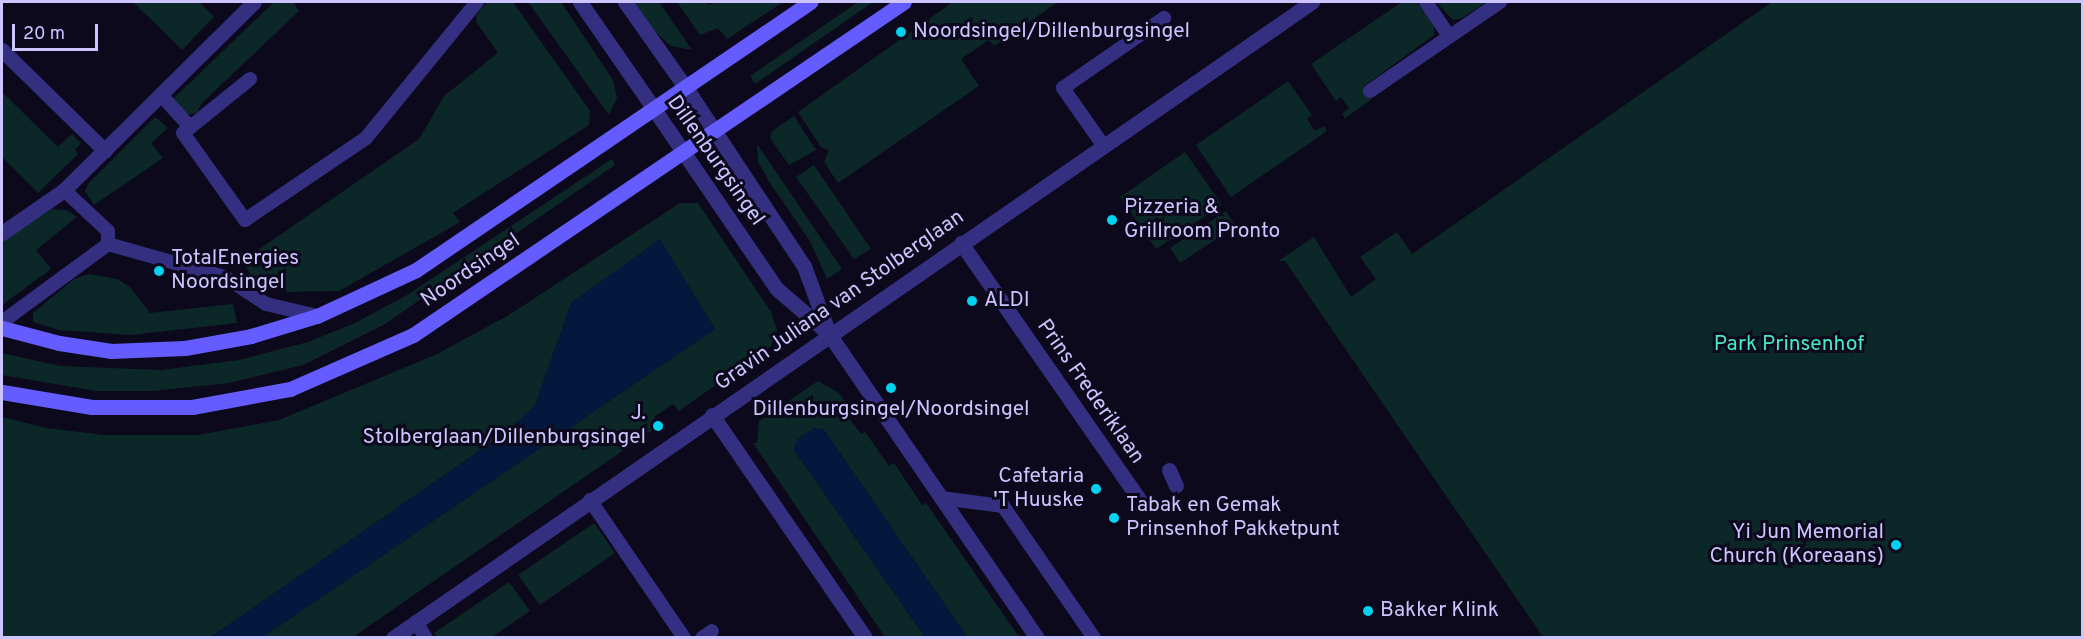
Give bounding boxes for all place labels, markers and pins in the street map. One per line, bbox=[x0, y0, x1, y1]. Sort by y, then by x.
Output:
place label: Noordsingel/Dillenburgsingel bbox=[913, 19, 1190, 45]
marker: Noordsingel/Dillenburgsingel bbox=[894, 25, 908, 39]
place label: Pizzeria & Grillroom Pronto bbox=[1124, 195, 1280, 245]
marker: Pizzeria & Grillroom Pronto bbox=[1105, 213, 1119, 227]
place label: TotalEnergies Noordsingel bbox=[171, 246, 299, 296]
marker: TotalEnergies Noordsingel bbox=[152, 264, 166, 278]
place label: ALDI bbox=[984, 288, 1030, 314]
marker: ALDI bbox=[965, 294, 979, 308]
marker: Dillenburgsingel/Noordsingel bbox=[884, 381, 898, 395]
place label: Dillenburgsingel/Noordsingel bbox=[752, 397, 1030, 423]
place label: J. Stolberglaan/Dillenburgsingel bbox=[363, 401, 646, 451]
marker: J. Stolberglaan/Dillenburgsingel bbox=[651, 419, 665, 433]
place label: Cafetaria 'T Huuske bbox=[992, 464, 1084, 514]
marker: Cafetaria 'T Huuske bbox=[1089, 482, 1103, 496]
place label: Tabak en Gemak Prinsenhof Pakketpunt bbox=[1126, 493, 1340, 543]
marker: Tabak en Gemak Prinsenhof Pakketpunt bbox=[1107, 511, 1121, 525]
place label: Yi Jun Memorial Church (Koreaans) bbox=[1709, 520, 1884, 570]
marker: Yi Jun Memorial Church (Koreaans) bbox=[1889, 538, 1903, 552]
place label: Bakker Klink bbox=[1380, 598, 1499, 624]
marker: Bakker Klink bbox=[1361, 604, 1375, 618]

